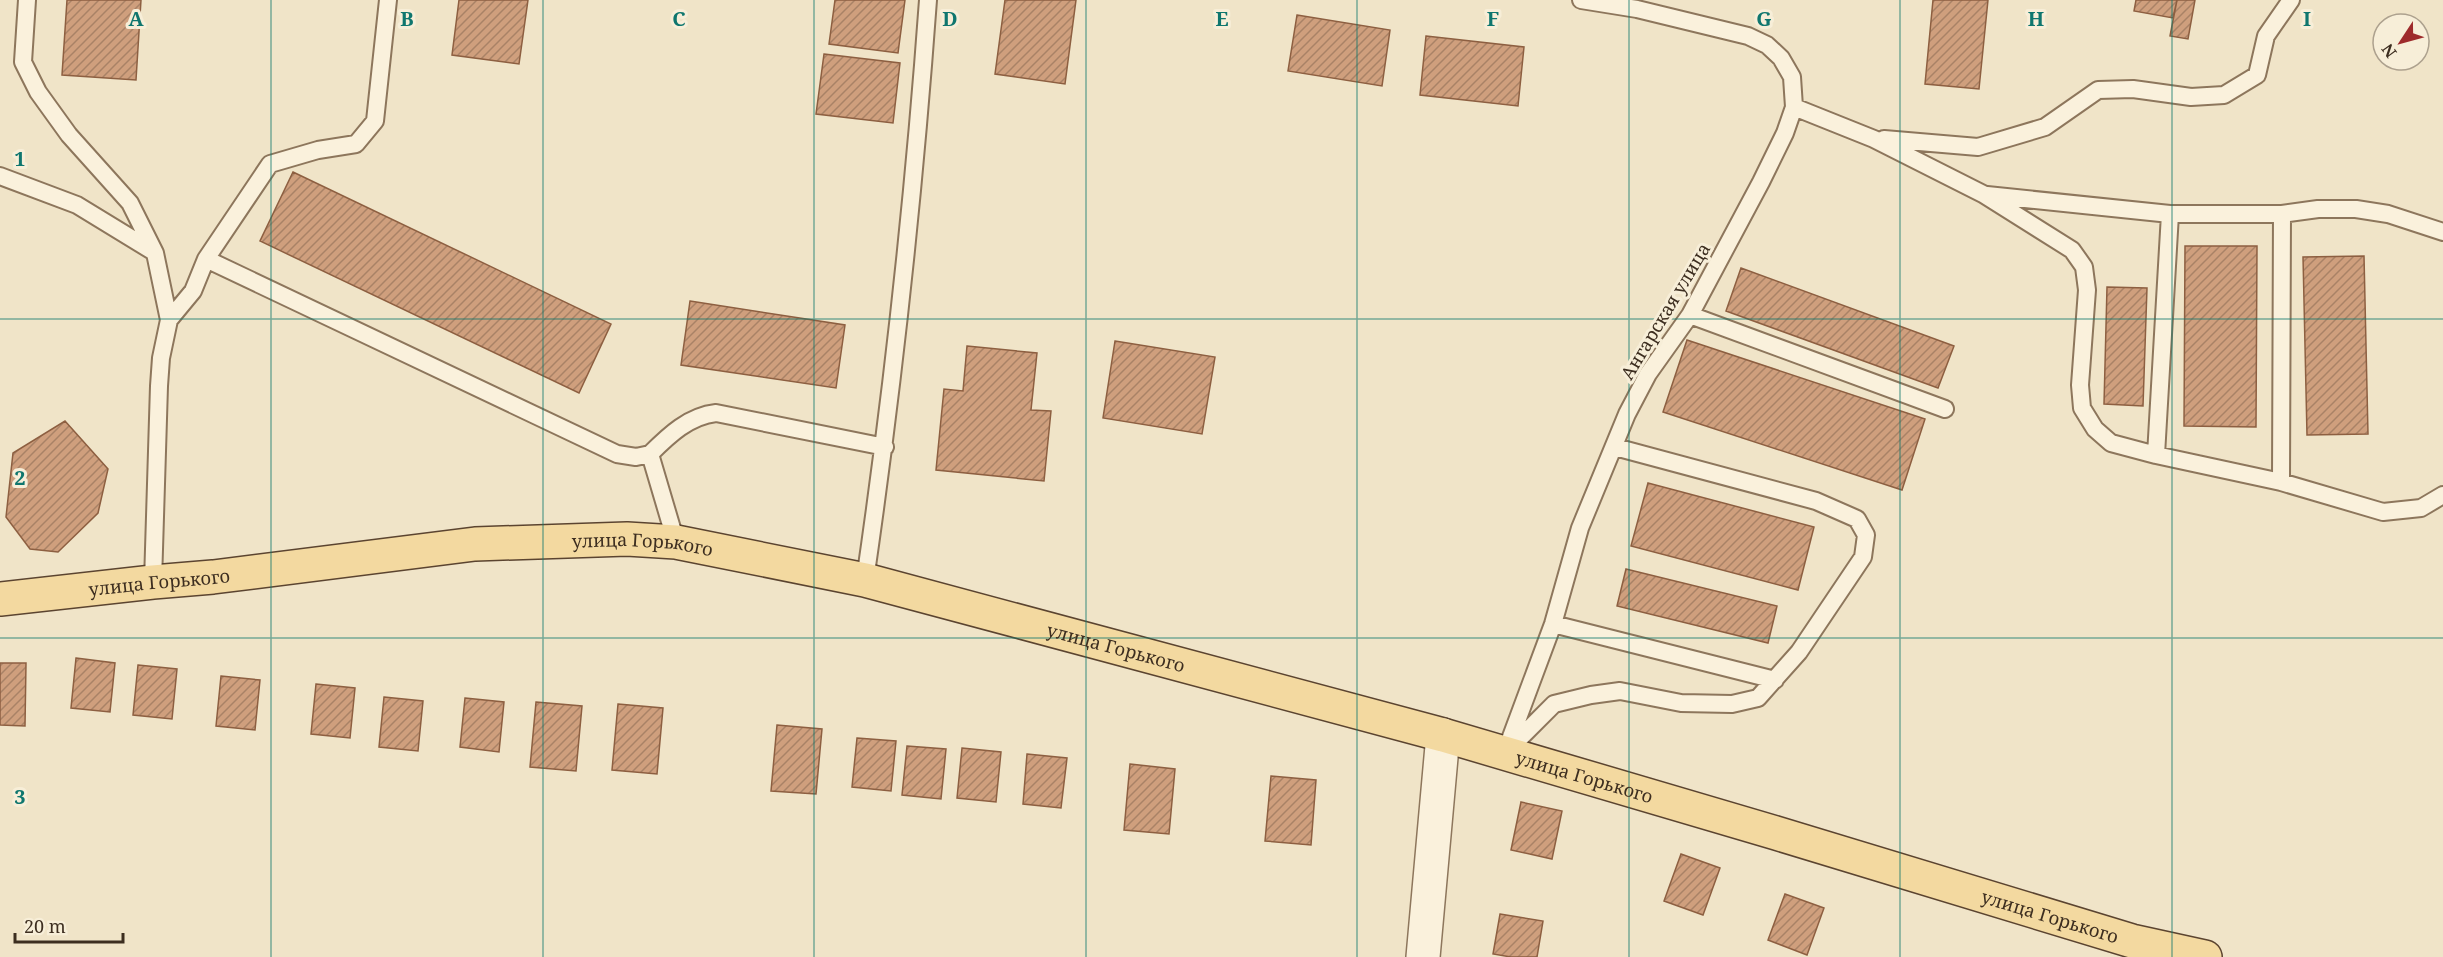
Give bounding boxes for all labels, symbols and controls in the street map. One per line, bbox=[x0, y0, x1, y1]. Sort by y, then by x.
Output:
text: A bbox=[128, 5, 144, 32]
text: B bbox=[400, 5, 414, 32]
text: C bbox=[672, 5, 686, 32]
text: D bbox=[942, 5, 958, 32]
text: E bbox=[1215, 5, 1229, 32]
text: F bbox=[1487, 5, 1499, 32]
text: G bbox=[1756, 5, 1772, 32]
text: H bbox=[2028, 5, 2044, 32]
text: I bbox=[2303, 5, 2311, 32]
north arrow bbox=[2371, 12, 2431, 72]
text: N bbox=[2376, 39, 2401, 62]
text: 1 bbox=[14, 145, 26, 172]
street label: Ангарская улица bbox=[1615, 238, 1715, 384]
text: 2 bbox=[14, 464, 26, 491]
street label: улица Горького bbox=[571, 527, 715, 561]
street label: улица Горького bbox=[87, 563, 231, 601]
street label: улица Горького bbox=[1044, 617, 1188, 677]
street label: улица Горького bbox=[1513, 745, 1656, 808]
text: 3 bbox=[14, 783, 26, 810]
street label: улица Горького bbox=[1979, 884, 2121, 948]
scale bar bbox=[15, 906, 123, 944]
text: 20 m bbox=[24, 914, 66, 938]

